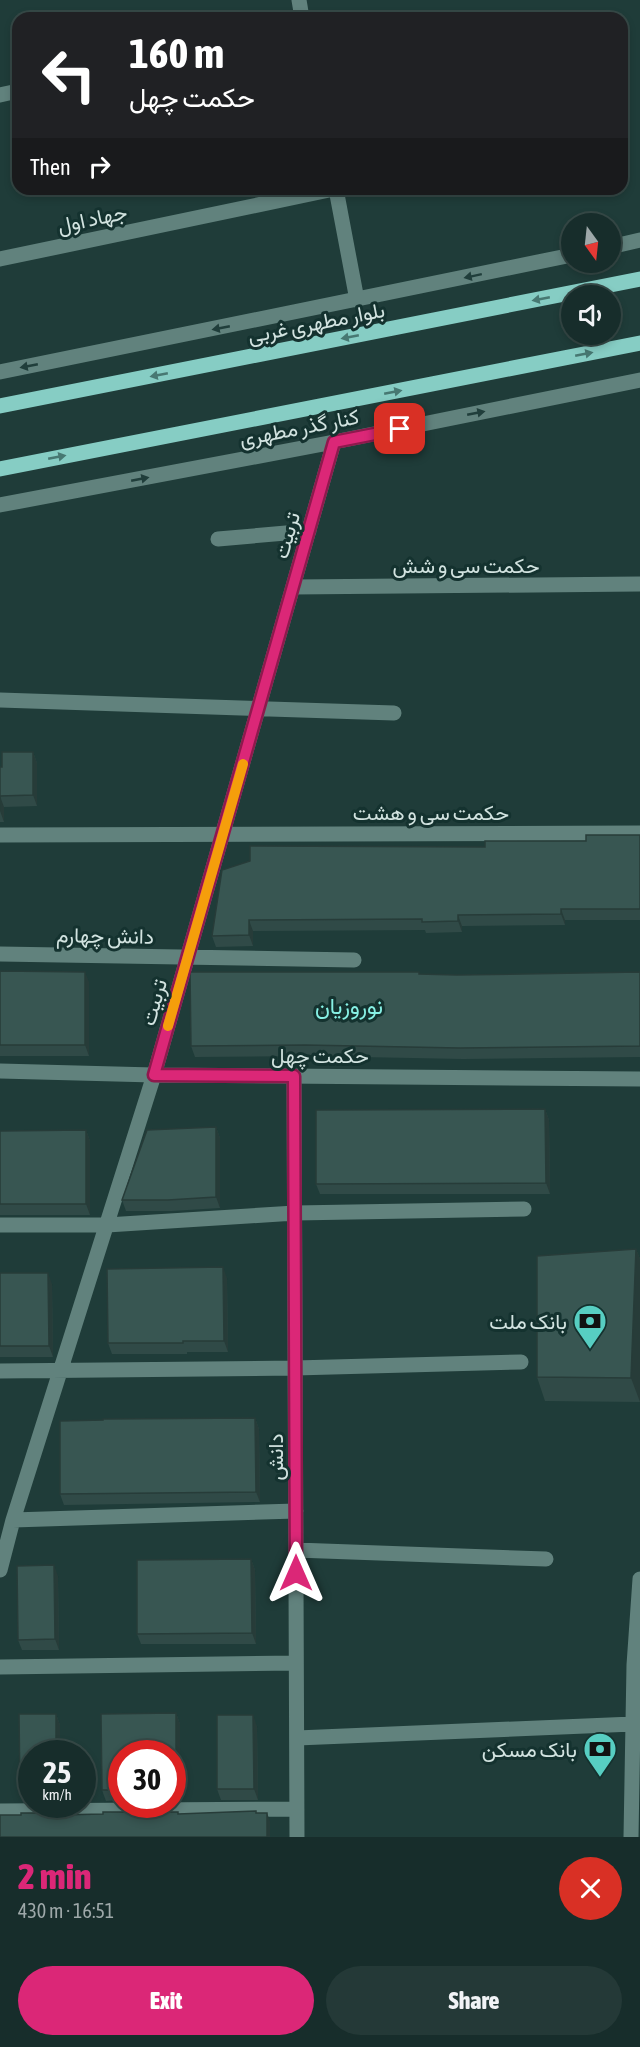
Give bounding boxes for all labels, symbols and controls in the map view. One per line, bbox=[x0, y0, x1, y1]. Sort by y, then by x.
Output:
text: 160 m bbox=[129, 29, 224, 77]
icon: left bbox=[30, 36, 108, 114]
text: حکمت چهل bbox=[129, 82, 255, 113]
icon: right bbox=[83, 150, 116, 183]
text: Then bbox=[30, 154, 71, 180]
street label: جهاد اول bbox=[55, 199, 129, 239]
north arrow bbox=[561, 213, 621, 273]
map controls bbox=[561, 213, 621, 345]
one-way arrow bbox=[464, 271, 482, 281]
button: sound bbox=[561, 285, 621, 345]
one-way arrow bbox=[532, 295, 551, 304]
street label: بلوار مطهری غربی bbox=[245, 297, 387, 349]
one-way arrow bbox=[211, 324, 230, 333]
one-way arrow bbox=[340, 333, 359, 342]
one-way arrow bbox=[575, 349, 594, 358]
one-way arrow bbox=[20, 362, 39, 371]
one-way arrow bbox=[149, 371, 168, 380]
one-way arrow bbox=[384, 387, 403, 396]
pin bbox=[374, 403, 425, 454]
street label: کنار گذر مطهری bbox=[237, 404, 361, 452]
one-way arrow bbox=[466, 408, 485, 417]
icon: arrive bbox=[383, 412, 416, 445]
one-way arrow bbox=[48, 452, 67, 461]
one-way arrow bbox=[131, 474, 150, 483]
street label: تربیت bbox=[268, 509, 306, 562]
street label: حکمت سی و شش bbox=[392, 553, 540, 579]
street label: حکمت سی و هشت bbox=[353, 800, 509, 826]
street label: دانش چهارم bbox=[56, 922, 154, 951]
street label: تربیت bbox=[135, 976, 173, 1029]
district label: نوروزیان bbox=[315, 993, 383, 1020]
street label: حکمت چهل bbox=[271, 1043, 369, 1070]
bank icon: بانک ملت bbox=[572, 1303, 608, 1350]
place label: بانک ملت bbox=[489, 1309, 567, 1334]
street label: دانش bbox=[263, 1434, 288, 1480]
position arrow bbox=[264, 1541, 328, 1605]
bank icon: بانک مسکن bbox=[582, 1731, 618, 1778]
place label: بانک مسکن bbox=[482, 1737, 577, 1762]
speed limit sign: 30 bbox=[108, 1740, 186, 1818]
text: 25 bbox=[43, 1755, 71, 1789]
text: km/h bbox=[42, 1786, 72, 1803]
text: 2 min bbox=[18, 1855, 92, 1897]
button: close bbox=[559, 1857, 622, 1920]
text: 430 m · 16:51 bbox=[18, 1899, 114, 1922]
button: Exit bbox=[18, 1966, 314, 2035]
button: Share bbox=[326, 1966, 622, 2035]

